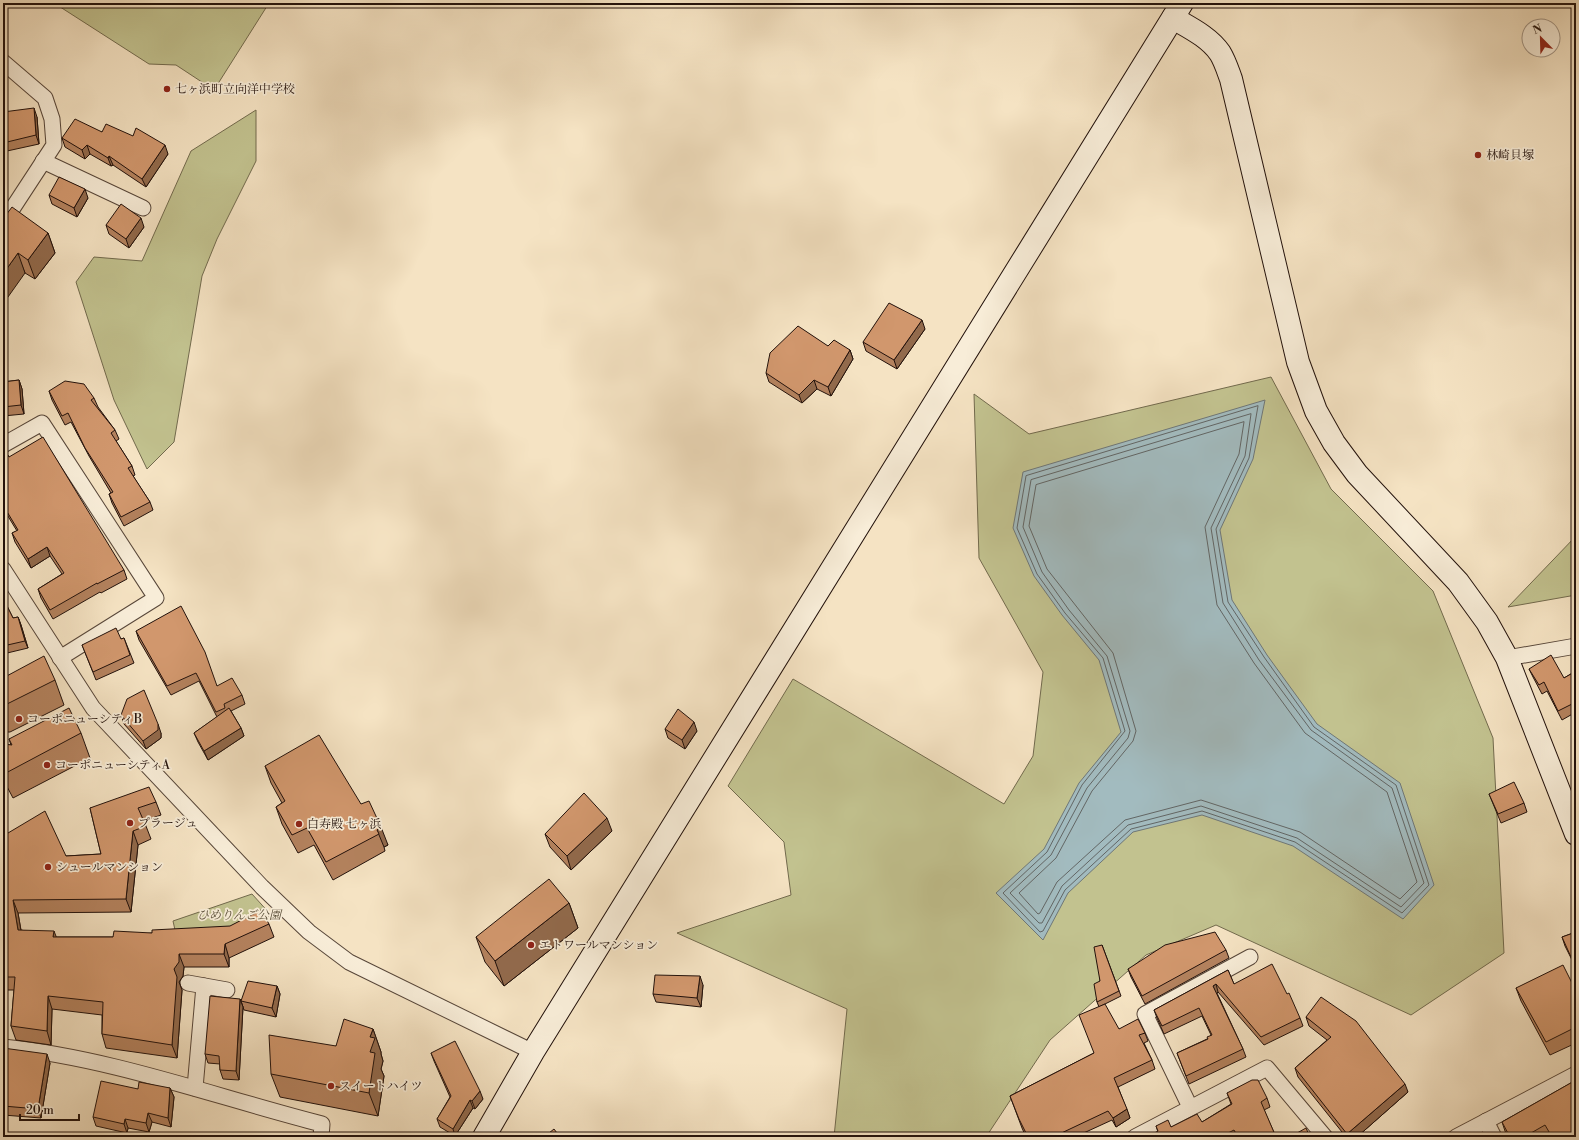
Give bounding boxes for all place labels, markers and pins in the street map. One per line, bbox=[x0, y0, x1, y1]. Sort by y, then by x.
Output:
place label: 七ヶ浜町立向洋中学校 bbox=[175, 82, 295, 97]
marker: 七ヶ浜町立向洋中学校 bbox=[162, 84, 172, 94]
place label: 林崎貝塚 bbox=[1486, 148, 1534, 163]
marker: 林崎貝塚 bbox=[1473, 150, 1483, 160]
place label: コーポニューシティB bbox=[27, 712, 142, 727]
marker: コーポニューシティB bbox=[14, 714, 24, 724]
place label: コーポニューシティA bbox=[55, 758, 171, 773]
marker: コーポニューシティA bbox=[42, 760, 52, 770]
place label: プラージュ bbox=[138, 816, 198, 831]
place label: 白寿殿 七ヶ浜 bbox=[307, 817, 381, 832]
marker: プラージュ bbox=[125, 818, 135, 828]
marker: 白寿殿 七ヶ浜 bbox=[294, 819, 304, 829]
place label: シュールマンション bbox=[56, 860, 163, 875]
marker: シュールマンション bbox=[43, 862, 53, 872]
place label: エトワールマンション bbox=[539, 938, 658, 953]
marker: エトワールマンション bbox=[526, 940, 536, 950]
place label: スイートハイツ bbox=[339, 1079, 423, 1094]
marker: スイートハイツ bbox=[326, 1081, 336, 1091]

